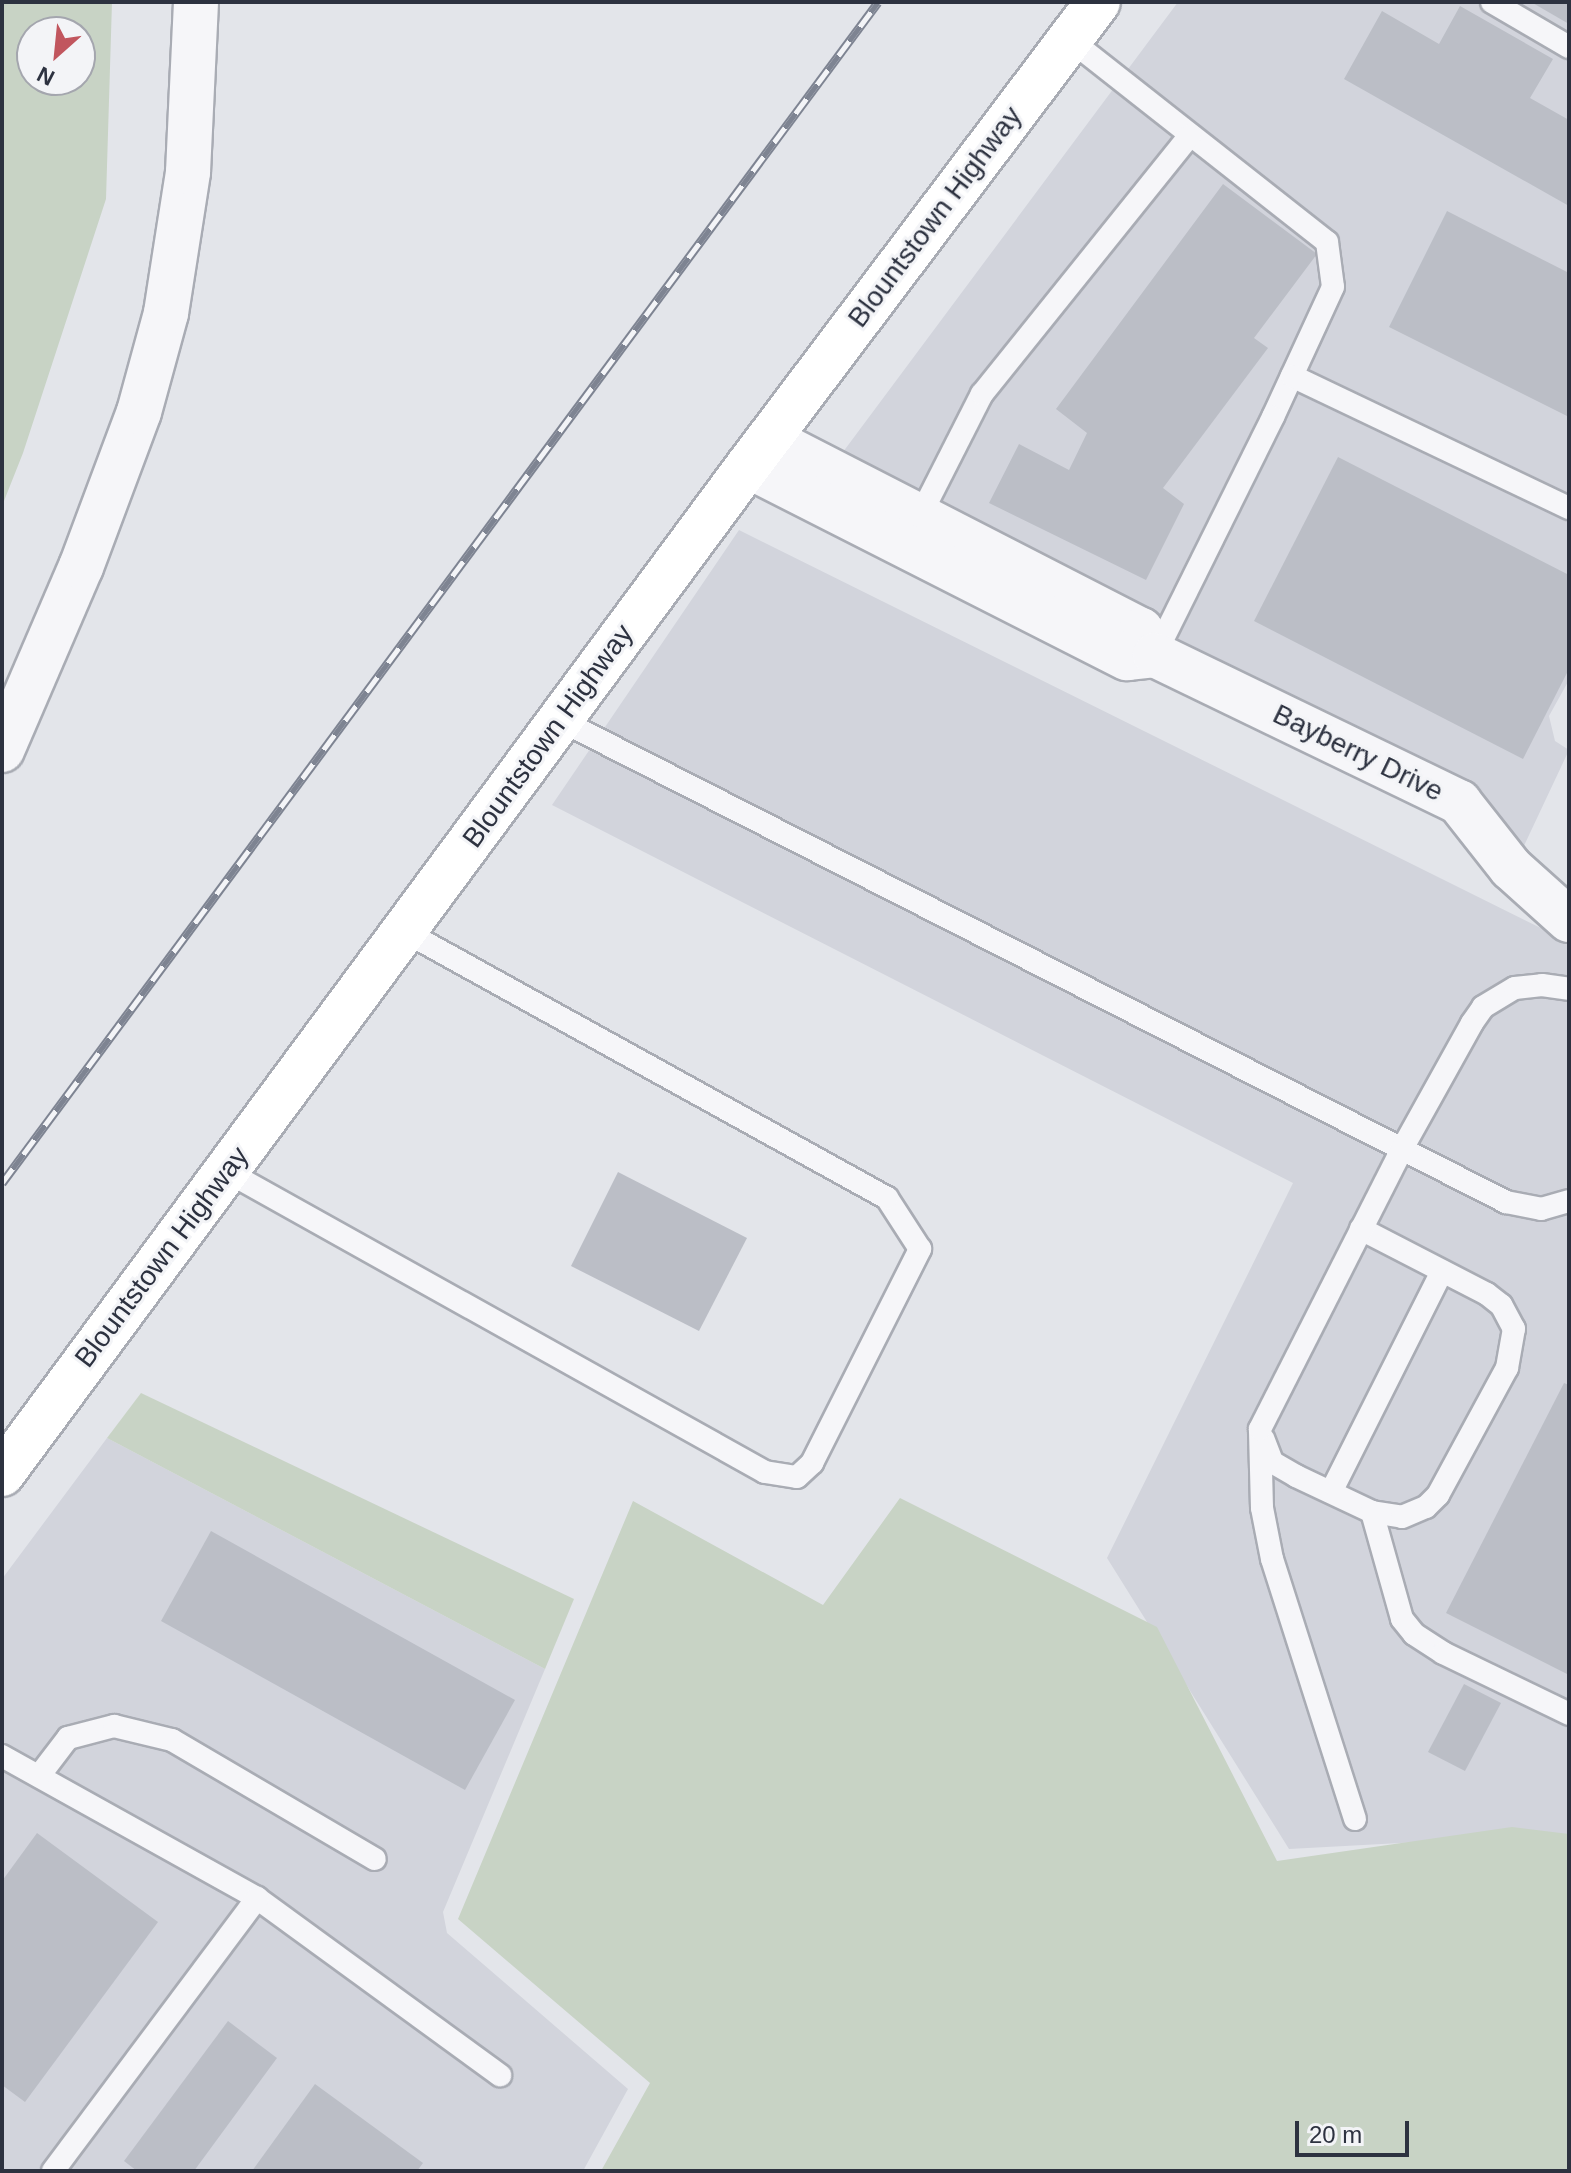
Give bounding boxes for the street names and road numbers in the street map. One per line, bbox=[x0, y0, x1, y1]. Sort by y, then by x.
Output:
street label: Blountstown Highway bbox=[841, 100, 1029, 334]
street label: Blountstown Highway bbox=[456, 618, 640, 854]
street label: Bayberry Drive bbox=[1267, 697, 1449, 809]
street label: Blountstown Highway bbox=[68, 1140, 256, 1374]

